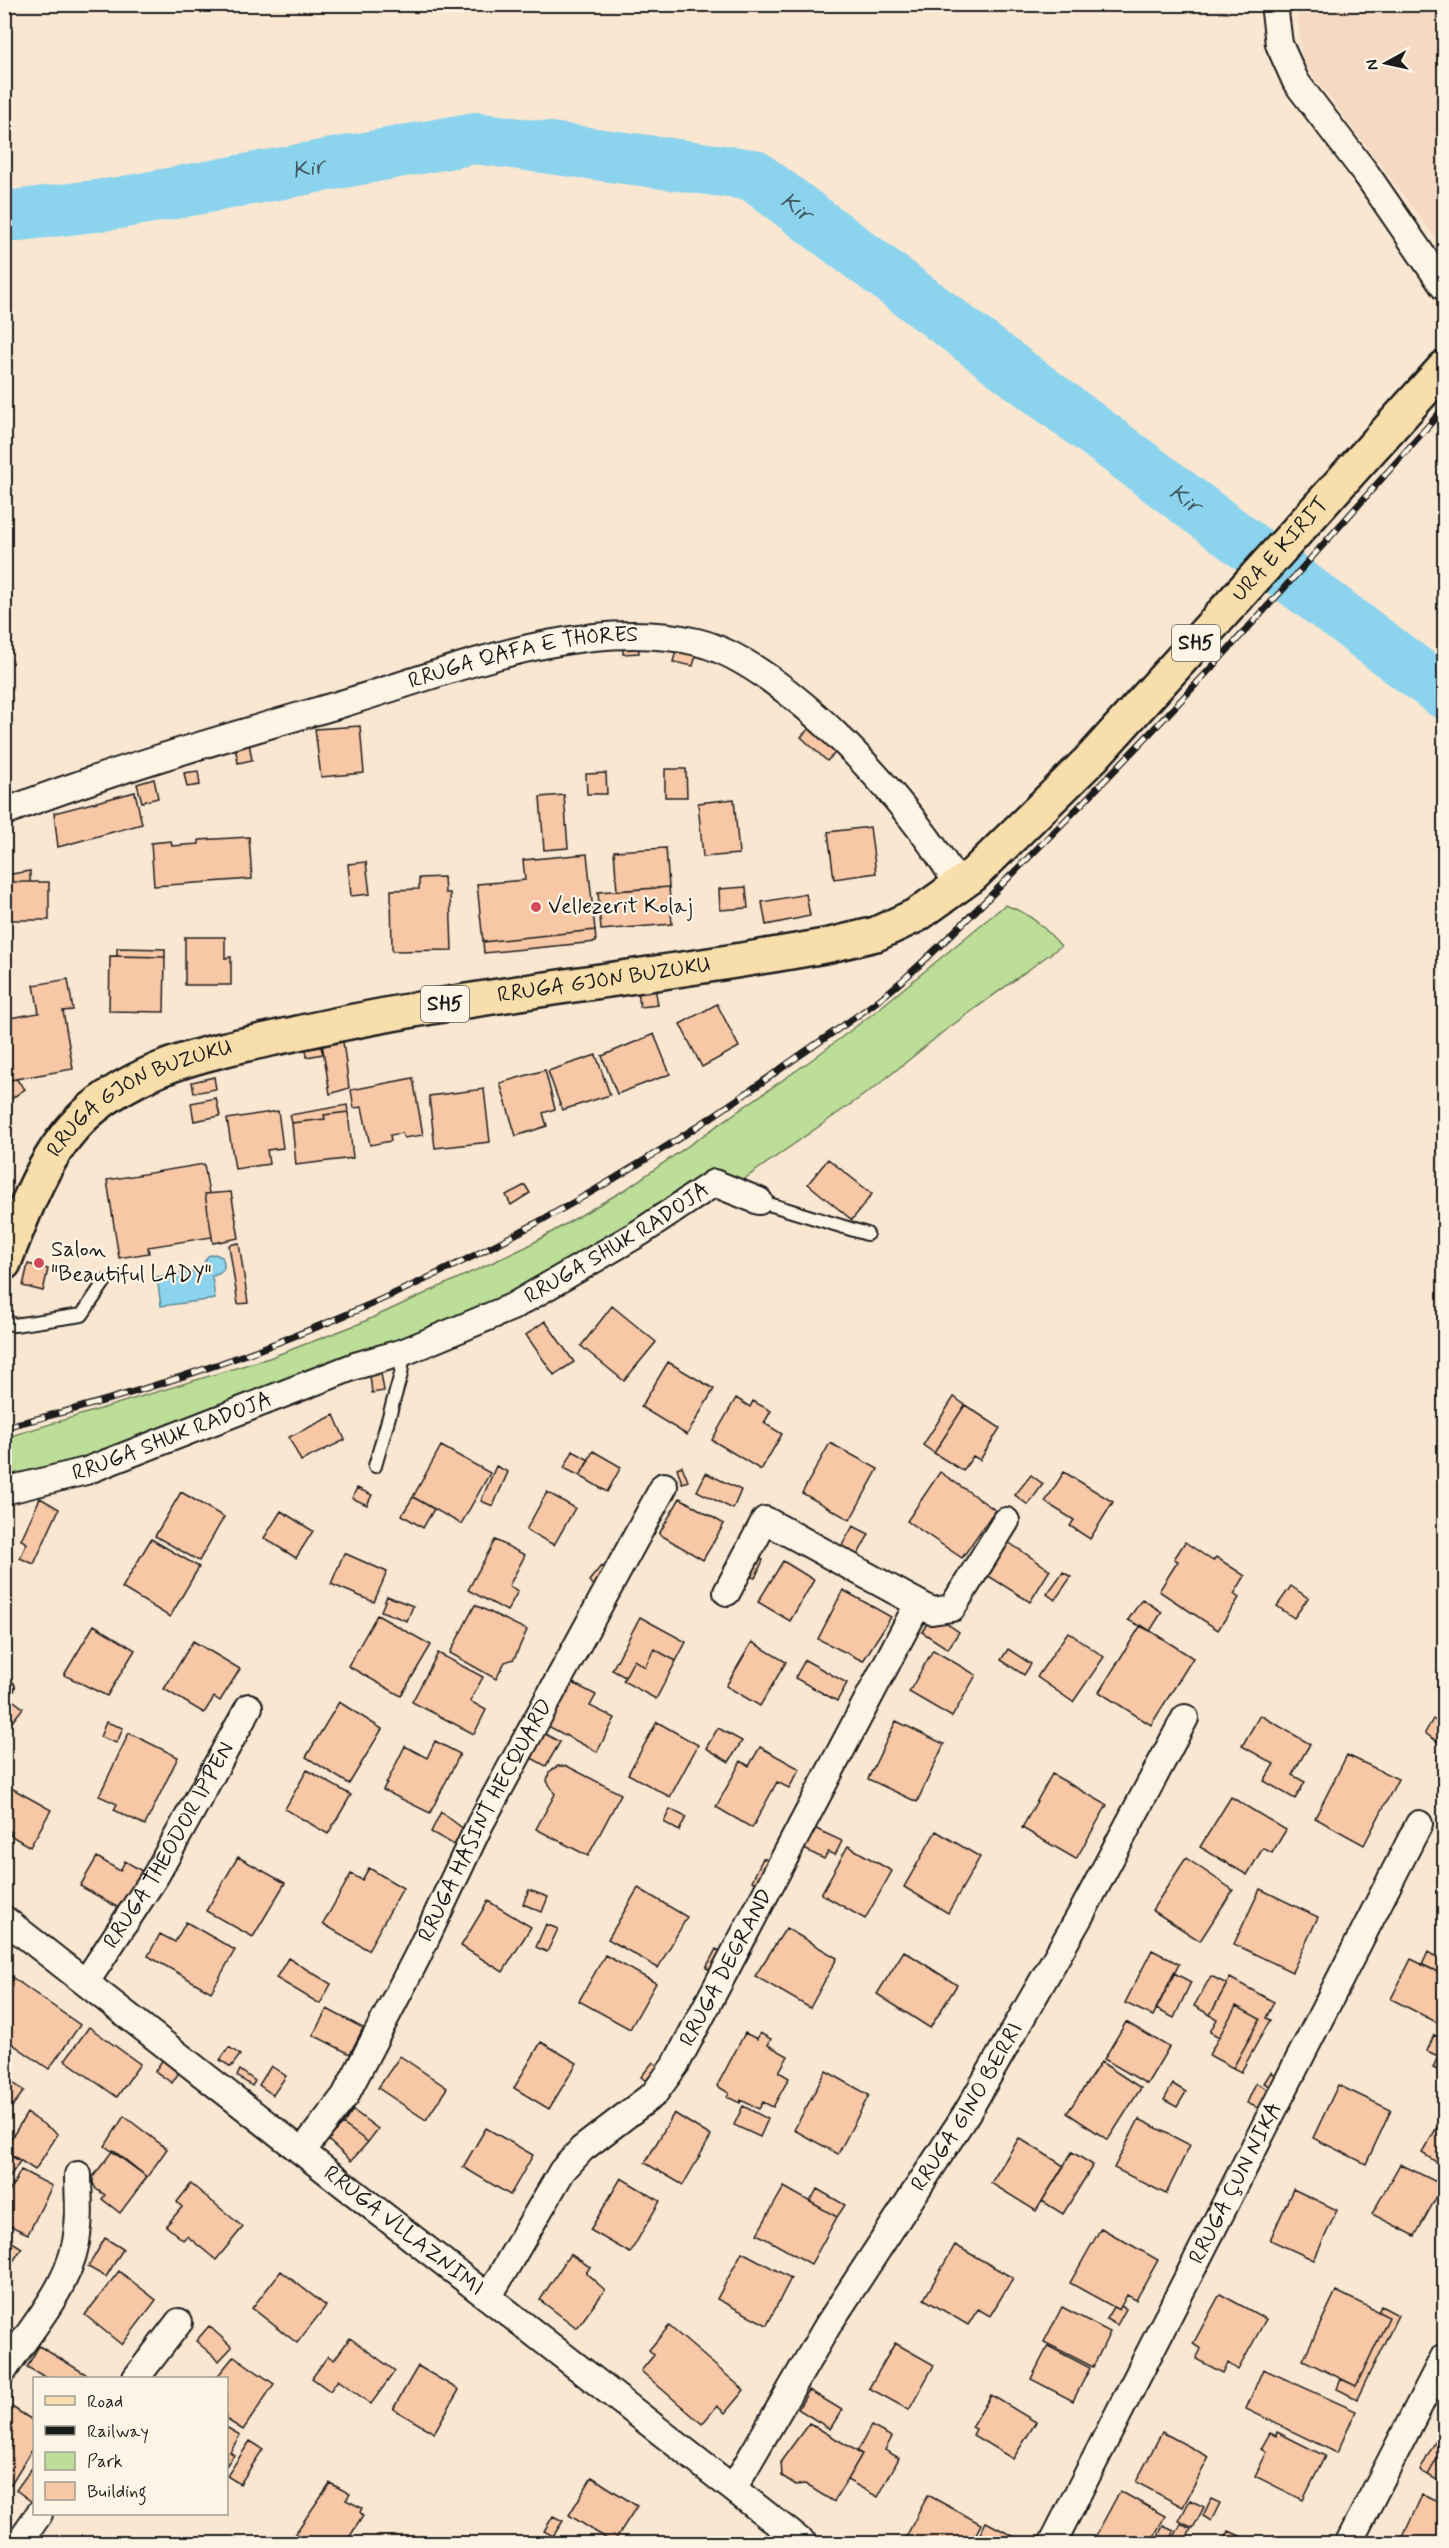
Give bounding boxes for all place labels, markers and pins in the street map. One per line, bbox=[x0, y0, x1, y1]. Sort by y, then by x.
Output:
place label: Vellezerit Kolaj bbox=[548, 893, 693, 921]
marker: Vellezerit Kolaj bbox=[529, 900, 543, 914]
place label: Salon "Beautiful LADY" bbox=[51, 1236, 212, 1289]
marker: Salon "Beautiful LADY" bbox=[32, 1256, 46, 1270]

